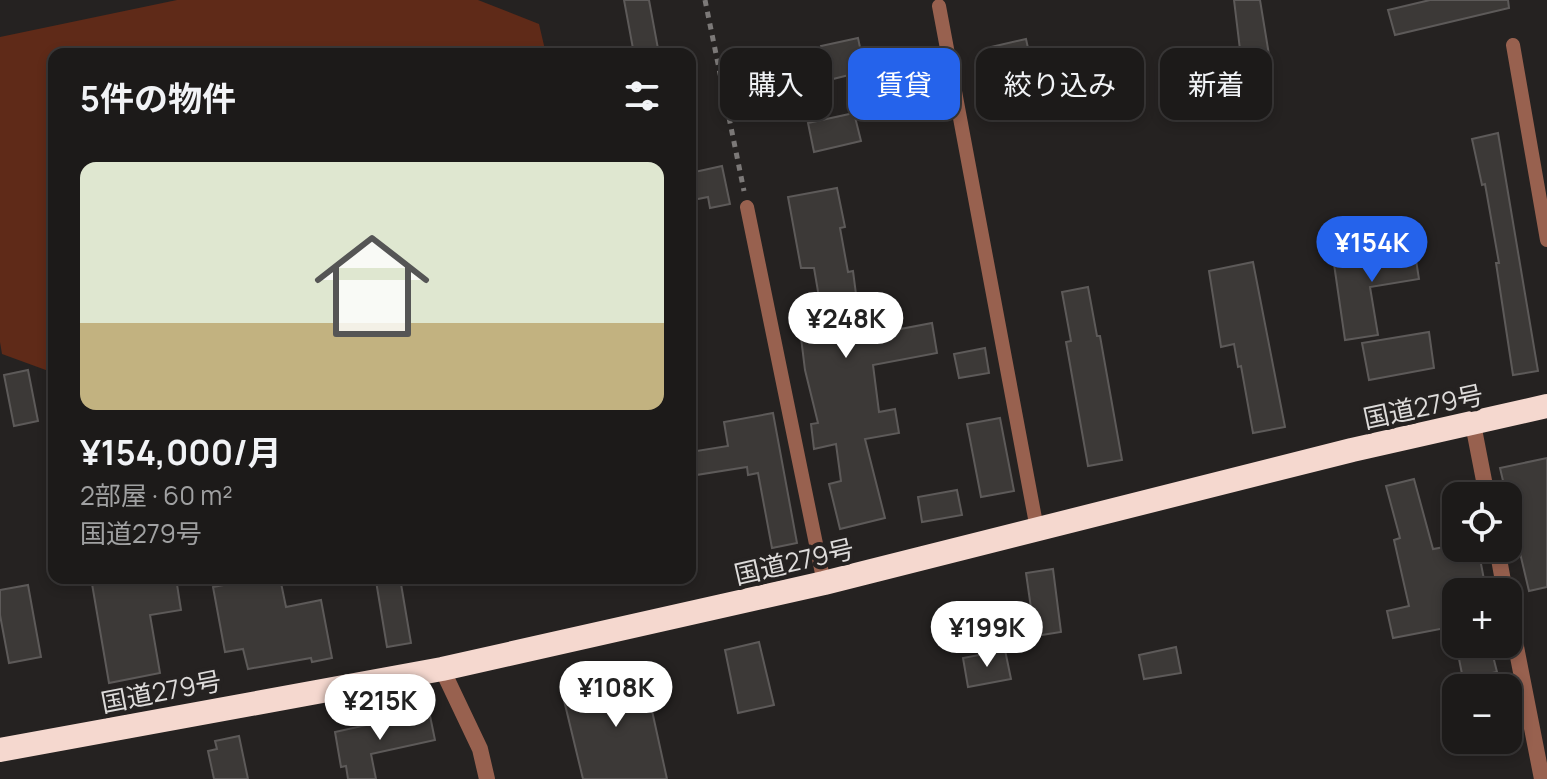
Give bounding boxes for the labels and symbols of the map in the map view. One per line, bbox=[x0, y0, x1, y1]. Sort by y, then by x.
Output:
pin: ¥154K bbox=[1316, 216, 1428, 284]
pin: ¥248K bbox=[790, 292, 902, 360]
street label: 国道279号 bbox=[1360, 376, 1486, 436]
street label: 国道279号 bbox=[731, 530, 857, 592]
pin: ¥199K bbox=[931, 601, 1043, 669]
pin: ¥108K bbox=[560, 661, 672, 729]
street label: 国道279号 bbox=[98, 662, 224, 720]
pin: ¥215K bbox=[324, 674, 436, 742]

